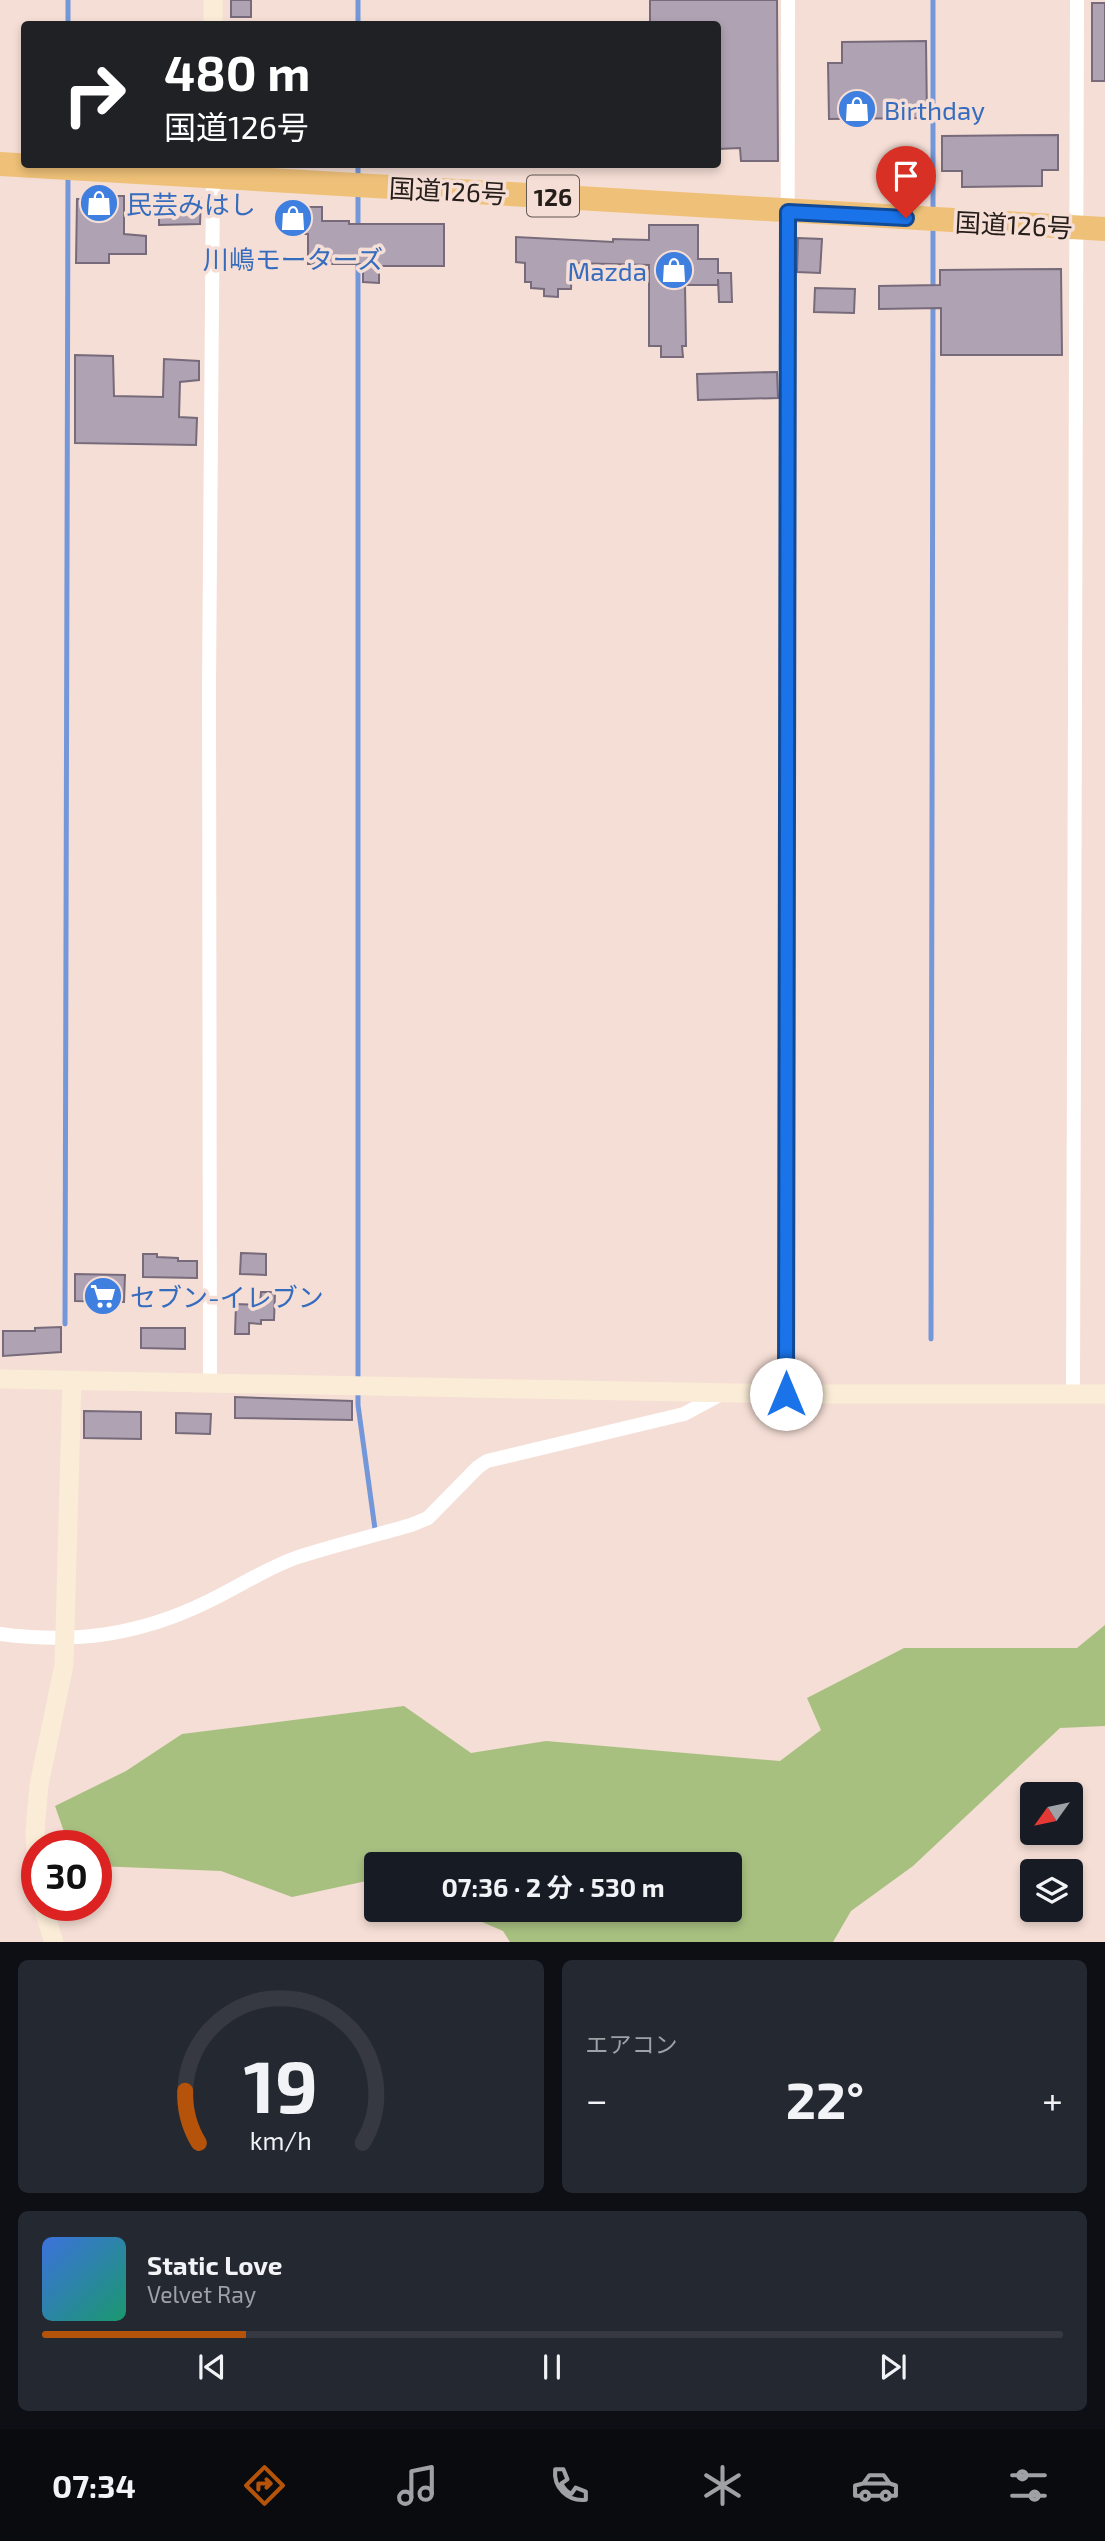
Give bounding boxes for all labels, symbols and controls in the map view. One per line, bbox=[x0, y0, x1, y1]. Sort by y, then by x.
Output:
text: 480 m bbox=[164, 42, 310, 101]
icon: right bbox=[49, 49, 140, 140]
shop icon: Birthday bbox=[836, 88, 878, 130]
place label: Birthday bbox=[884, 94, 985, 125]
text: 国道126号 bbox=[164, 107, 309, 145]
pin bbox=[876, 146, 936, 218]
icon: arrive bbox=[887, 157, 925, 195]
street label: 国道126号 bbox=[388, 171, 508, 209]
road number: 126 bbox=[527, 176, 579, 216]
shop icon: 民芸みはし bbox=[78, 182, 120, 224]
place label: 民芸みはし bbox=[126, 188, 256, 219]
shop icon: 川嶋モーターズ bbox=[272, 197, 314, 239]
street label: 国道126号 bbox=[954, 205, 1074, 243]
place label: 川嶋モーターズ bbox=[203, 243, 383, 274]
shop icon: Mazda bbox=[653, 249, 695, 291]
place label: Mazda bbox=[568, 255, 647, 286]
supermarket icon: セブン-イレブン bbox=[82, 1275, 124, 1317]
place label: セブン-イレブン bbox=[130, 1281, 324, 1312]
position arrow bbox=[749, 1357, 823, 1431]
north arrow bbox=[1020, 1782, 1083, 1844]
map controls bbox=[1020, 1782, 1083, 1922]
speed limit sign: 30 bbox=[21, 1830, 112, 1921]
button: layers bbox=[1020, 1859, 1083, 1922]
text: 07:36 · 2 分 · 530 m bbox=[441, 1871, 665, 1902]
text: エアコン bbox=[586, 2030, 678, 2058]
text: 19 bbox=[244, 2040, 318, 2128]
text: 22° bbox=[786, 2067, 864, 2129]
text: − bbox=[586, 2076, 608, 2122]
text: + bbox=[1042, 2076, 1063, 2122]
text: km/h bbox=[250, 2124, 312, 2154]
text: Static Love bbox=[147, 2249, 283, 2280]
text: Velvet Ray bbox=[147, 2280, 256, 2308]
icon: previous bbox=[193, 2348, 231, 2386]
icon: pause bbox=[533, 2348, 571, 2386]
icon: next bbox=[874, 2348, 912, 2386]
icon: directions bbox=[240, 2461, 289, 2510]
icon: music bbox=[393, 2461, 442, 2510]
icon: phone bbox=[545, 2461, 594, 2510]
icon: climate bbox=[698, 2461, 747, 2510]
icon: car bbox=[851, 2461, 900, 2510]
icon: filters bbox=[1004, 2461, 1053, 2510]
text: 07:34 bbox=[52, 2466, 136, 2504]

